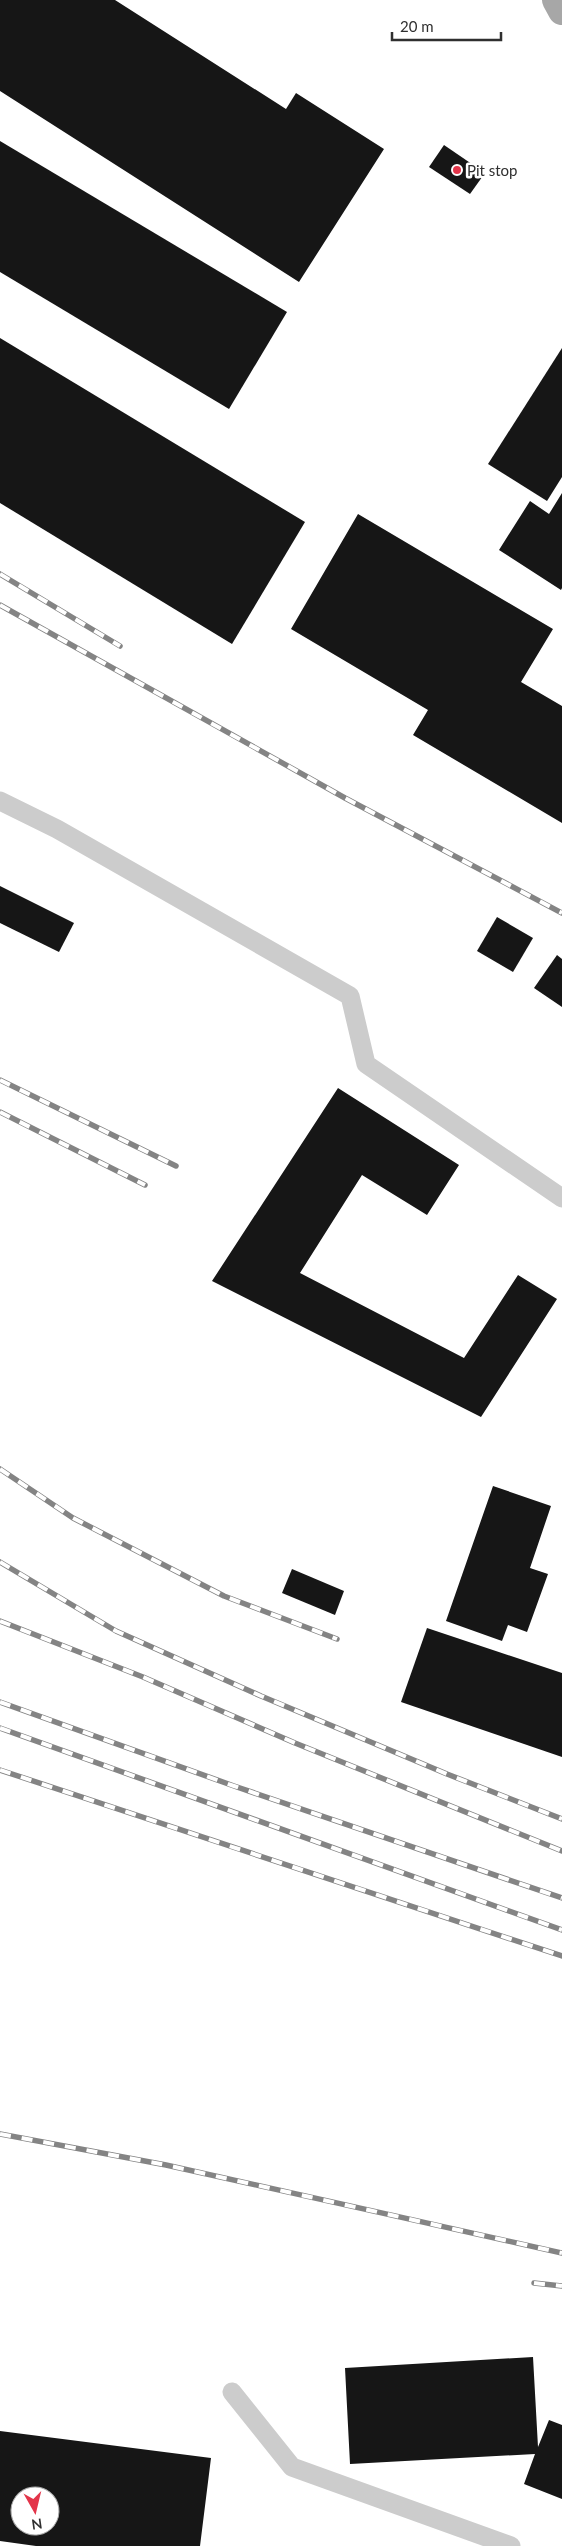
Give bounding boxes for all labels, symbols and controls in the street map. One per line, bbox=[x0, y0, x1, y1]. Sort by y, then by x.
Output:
scale bar bbox=[392, 10, 501, 42]
text: 20 m bbox=[400, 17, 434, 35]
place label: Pit stop bbox=[467, 161, 518, 179]
marker: Pit stop bbox=[451, 164, 463, 176]
north arrow bbox=[10, 2486, 60, 2536]
text: N bbox=[30, 2515, 43, 2534]

